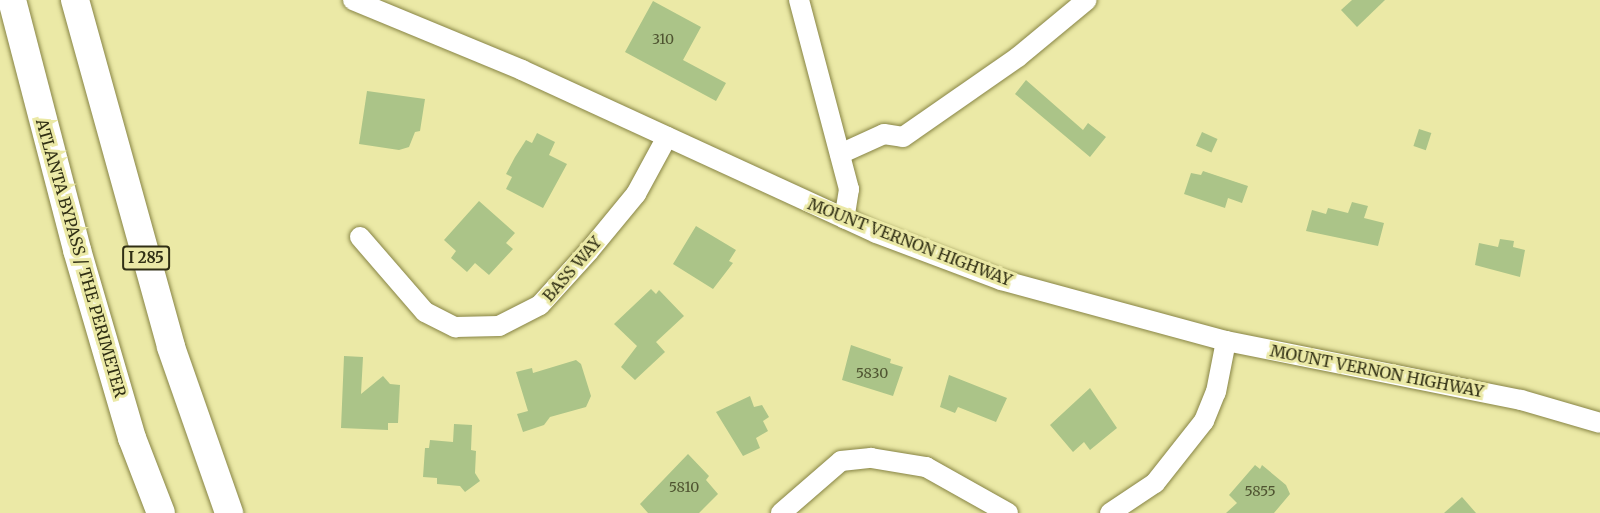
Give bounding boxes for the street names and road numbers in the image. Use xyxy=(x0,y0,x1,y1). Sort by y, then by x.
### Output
street label: ATLANTA BYPASS / THE PERIMETER xyxy=(32,117,130,399)
street label: MOUNT VERNON HIGHWAY xyxy=(805,194,1015,290)
street label: BASS WAY xyxy=(539,233,605,305)
road number: I 285 xyxy=(122,246,170,270)
street label: MOUNT VERNON HIGHWAY xyxy=(1269,341,1485,401)

